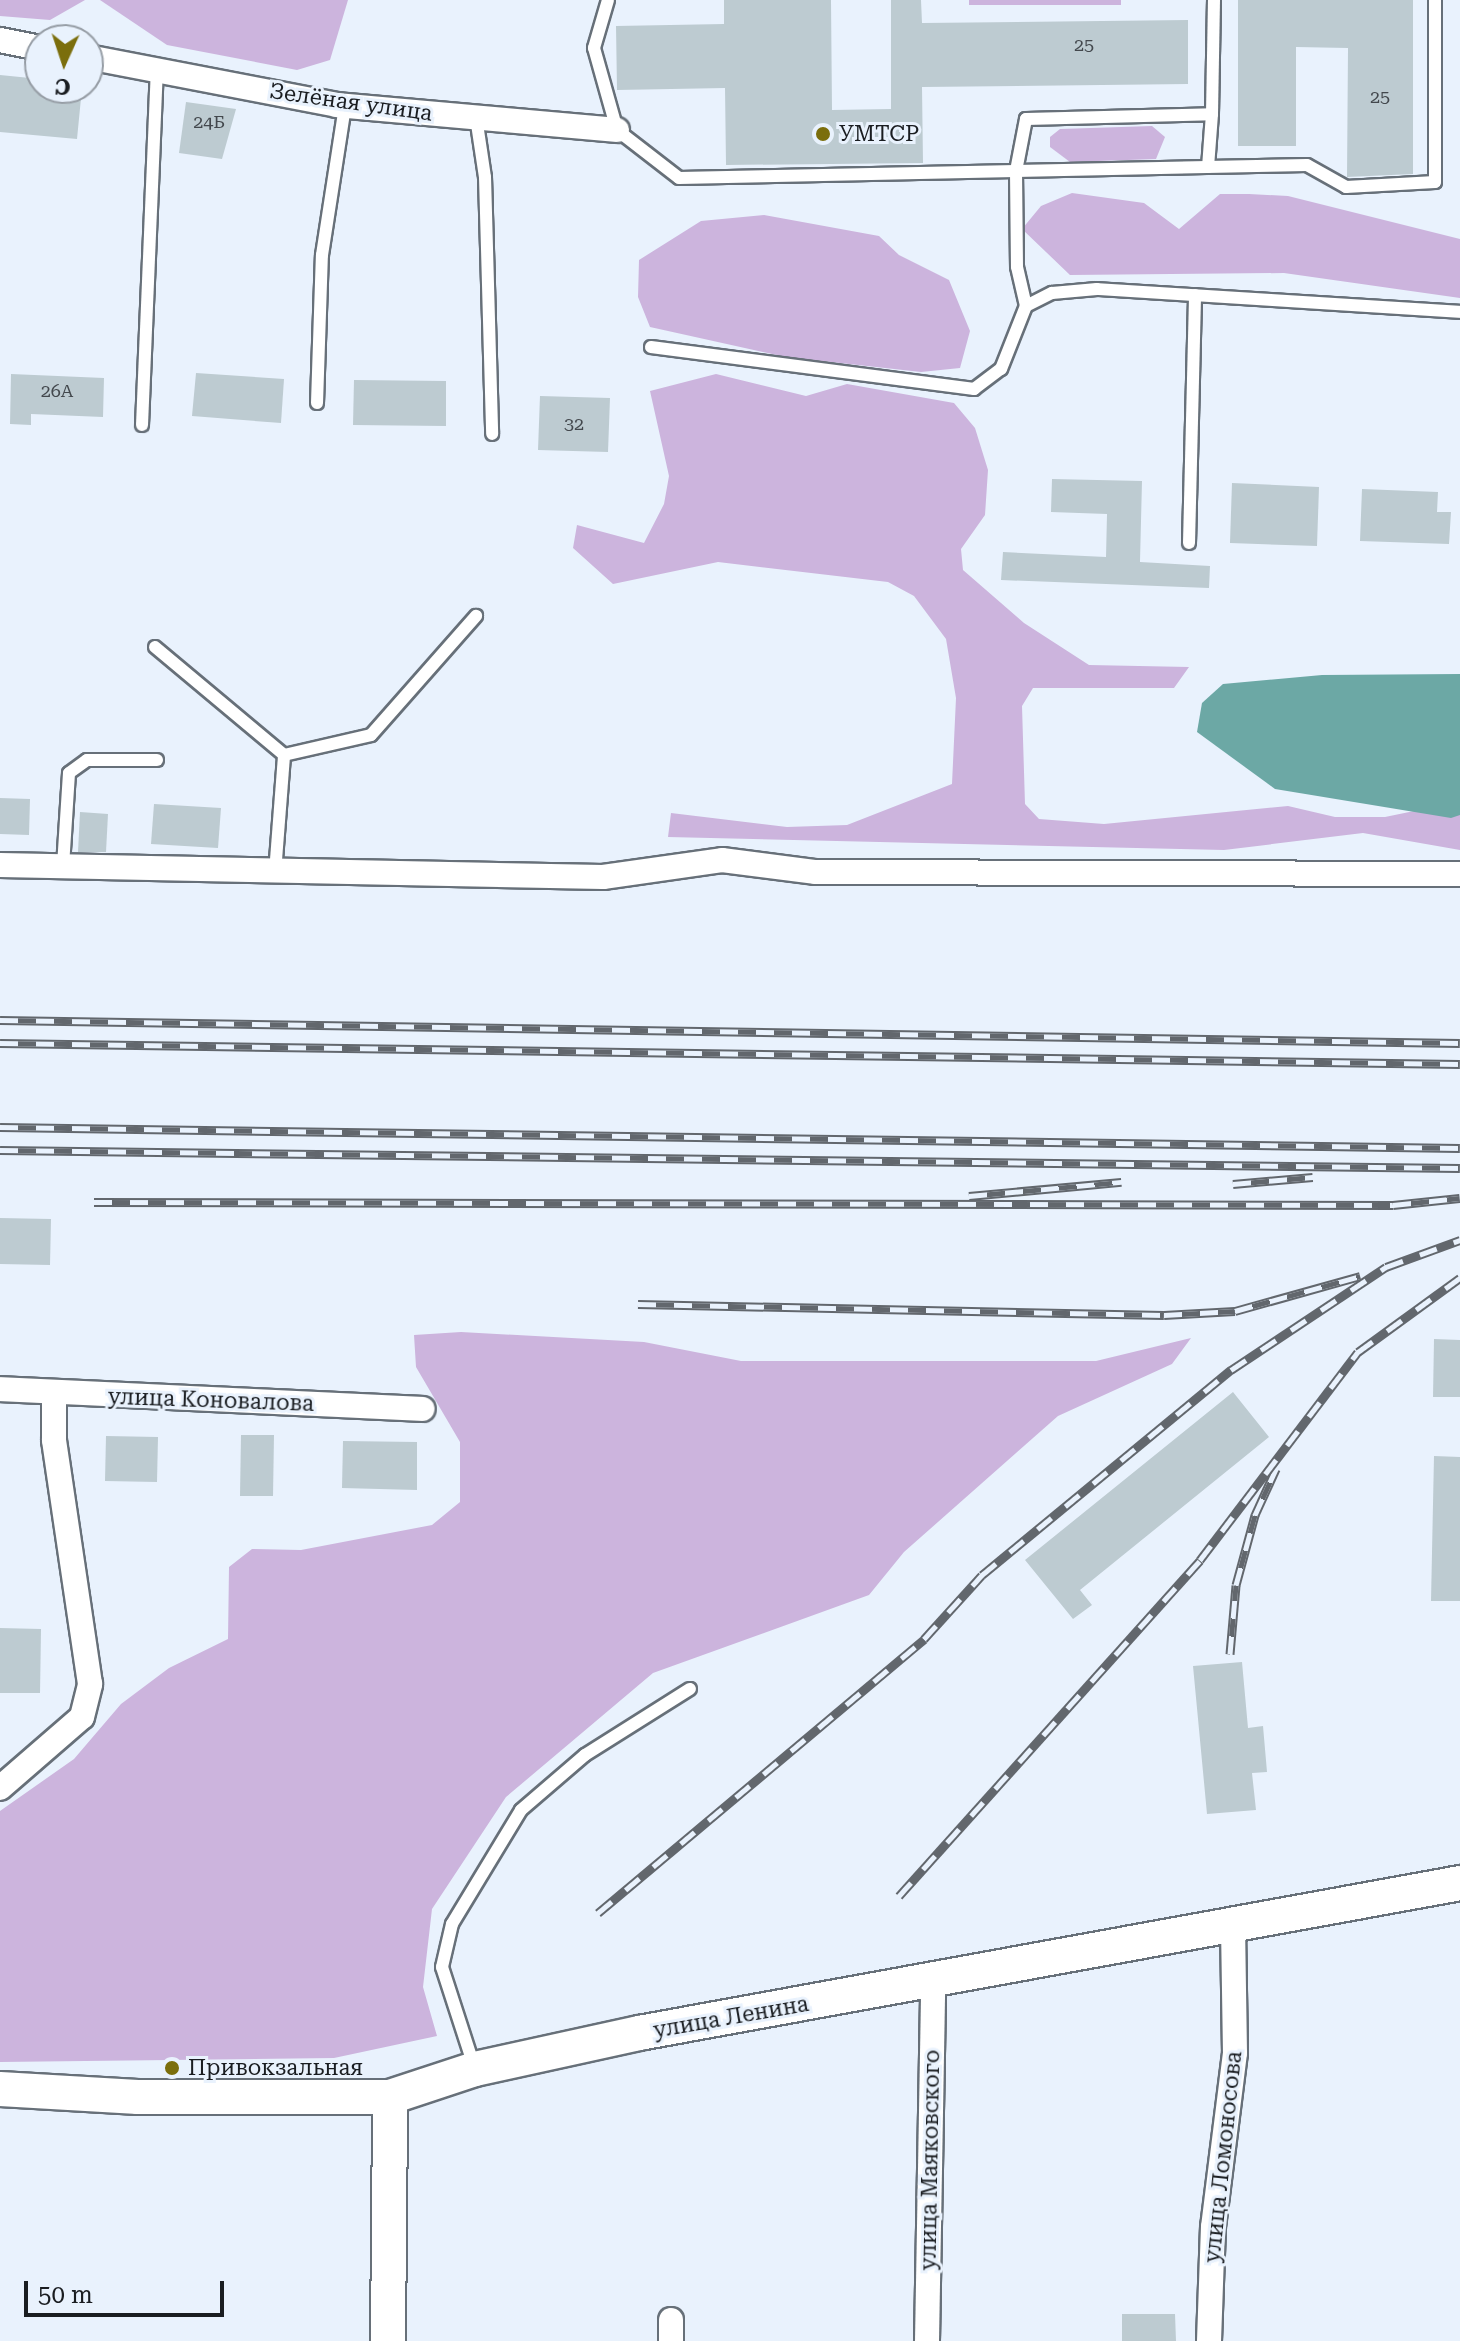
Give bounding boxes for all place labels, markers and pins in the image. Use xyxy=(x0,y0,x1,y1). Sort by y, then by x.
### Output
place label: УМТСР xyxy=(839,121,919,147)
marker: УМТСР xyxy=(814,125,832,143)
place label: Привокзальная xyxy=(188,2055,363,2081)
marker: Привокзальная xyxy=(163,2059,181,2077)

